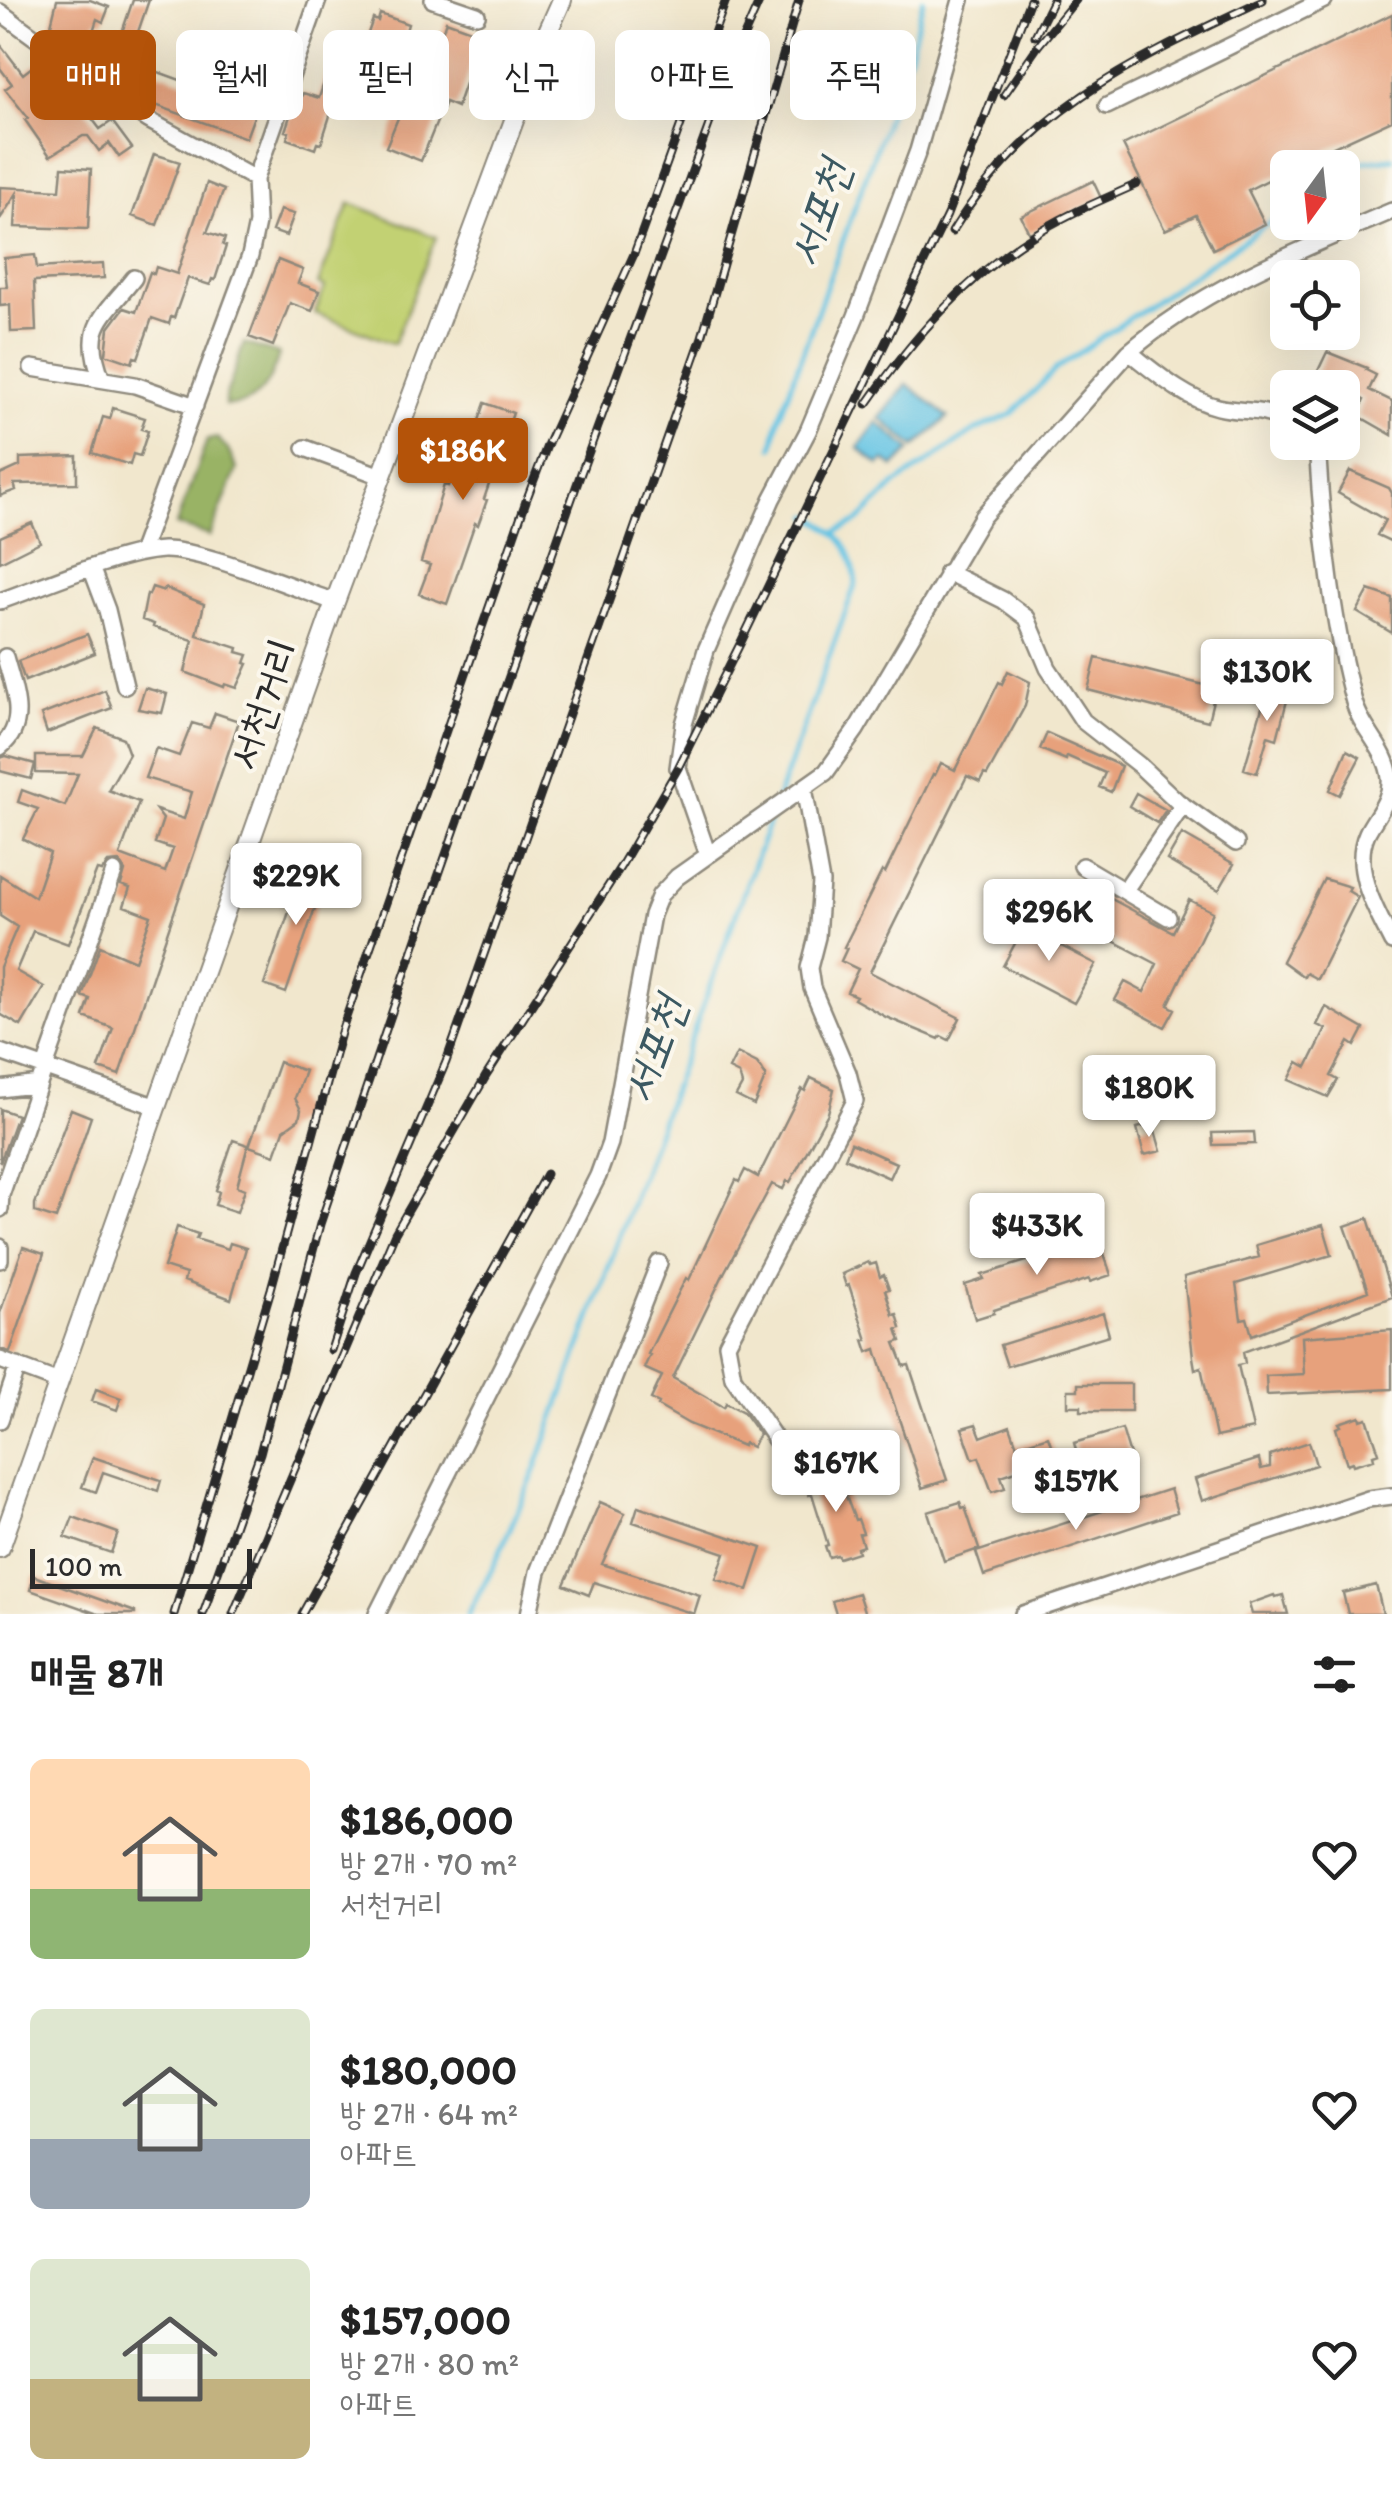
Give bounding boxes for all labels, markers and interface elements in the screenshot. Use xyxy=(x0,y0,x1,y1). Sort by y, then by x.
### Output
chip: 매매 xyxy=(30,30,156,120)
chip: 월세 xyxy=(176,30,303,120)
chip: 필터 xyxy=(323,30,449,120)
chip: 신규 xyxy=(469,30,595,120)
chip: 아파트 xyxy=(615,30,770,120)
chip: 주택 xyxy=(790,30,916,120)
water label: 서포천 xyxy=(775,149,862,273)
north arrow xyxy=(1270,150,1360,240)
map controls xyxy=(1270,150,1360,460)
button: locate xyxy=(1270,260,1360,350)
button: layers xyxy=(1270,370,1360,460)
pin: $186K xyxy=(393,418,533,503)
text: $186K xyxy=(420,431,506,469)
street label: 서천거리 xyxy=(216,632,309,776)
pin: $130K xyxy=(1197,639,1337,724)
text: $130K xyxy=(1223,652,1311,690)
pin: $229K xyxy=(226,843,366,928)
text: $229K xyxy=(252,856,340,894)
pin: $296K xyxy=(979,879,1119,964)
text: $296K xyxy=(1005,892,1093,930)
water label: 서포천 xyxy=(609,985,698,1109)
pin: $180K xyxy=(1079,1055,1219,1140)
text: $180K xyxy=(1105,1068,1193,1106)
pin: $433K xyxy=(967,1193,1107,1278)
text: $433K xyxy=(992,1206,1082,1244)
pin: $167K xyxy=(766,1430,906,1515)
text: $167K xyxy=(794,1443,878,1481)
pin: $157K xyxy=(1006,1448,1146,1533)
text: $157K xyxy=(1034,1461,1118,1499)
scale bar xyxy=(30,1544,252,1588)
text: 100 m xyxy=(45,1549,122,1583)
text: 매물 8개 xyxy=(30,1647,164,1698)
icon: filters xyxy=(1307,1647,1362,1702)
text: $186,000 xyxy=(340,1794,514,1845)
icon: home xyxy=(110,1799,230,1919)
icon: heart xyxy=(1307,1832,1362,1887)
text: 방 2개 · 70 m² xyxy=(340,1845,517,1883)
text: 서천거리 xyxy=(340,1885,443,1923)
text: $180,000 xyxy=(340,2044,517,2095)
icon: home xyxy=(110,2049,230,2169)
icon: heart xyxy=(1307,2082,1362,2137)
text: 방 2개 · 64 m² xyxy=(340,2095,518,2133)
text: 아파트 xyxy=(340,2135,417,2173)
text: $157,000 xyxy=(340,2294,511,2345)
icon: home xyxy=(110,2299,230,2419)
icon: heart xyxy=(1307,2332,1362,2387)
text: 방 2개 · 80 m² xyxy=(340,2345,519,2383)
text: 아파트 xyxy=(340,2385,417,2423)

